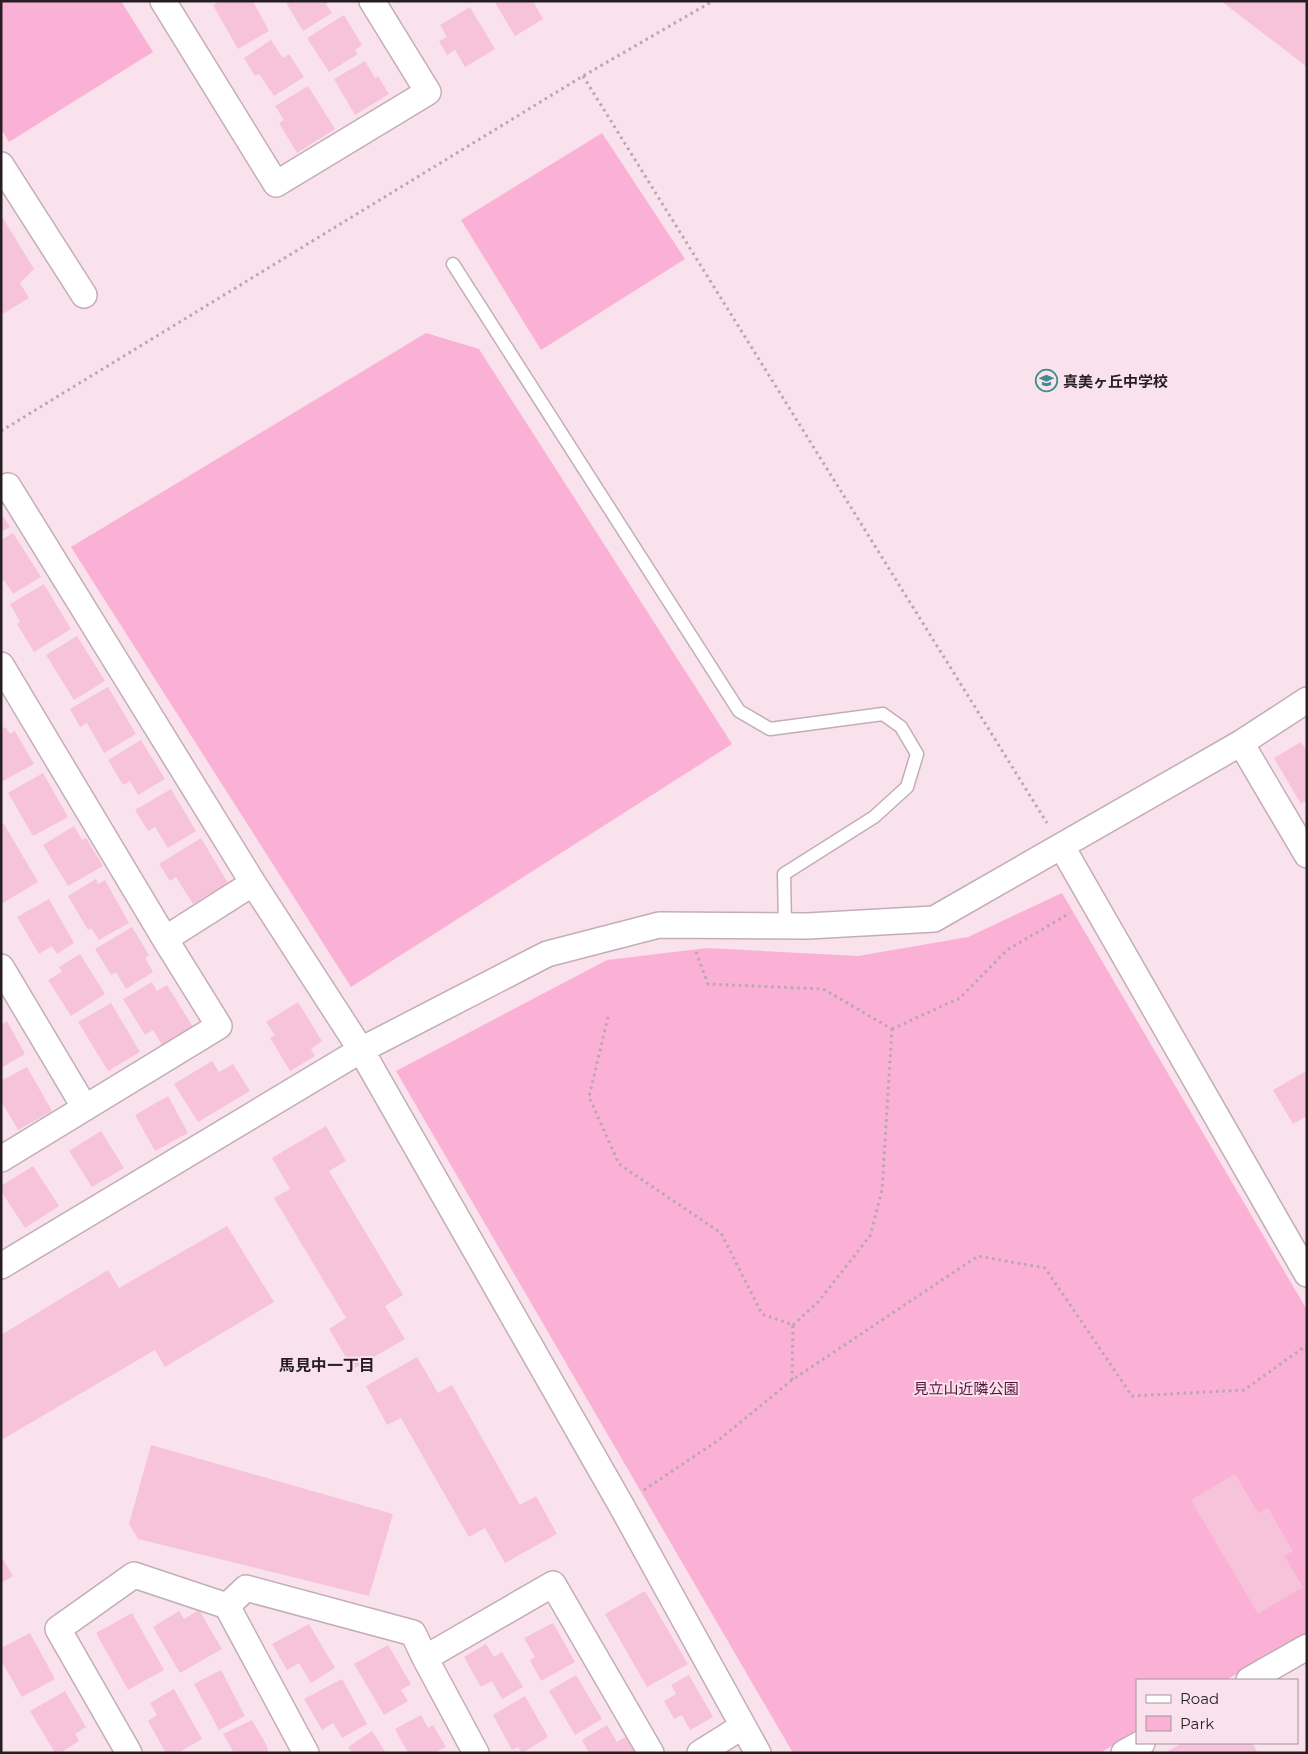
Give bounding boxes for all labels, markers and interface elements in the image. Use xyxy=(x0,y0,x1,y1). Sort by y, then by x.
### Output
school or university icon: 真美ヶ丘中学校 xyxy=(1035,369,1059,393)
place label: 真美ヶ丘中学校 xyxy=(1063,372,1168,391)
district label: 馬見中一丁目 xyxy=(279,1356,375,1375)
park label: 見立山近隣公園 xyxy=(913,1379,1019,1398)
legend xyxy=(1136,1679,1298,1744)
text: Road xyxy=(1180,1689,1219,1708)
text: Park xyxy=(1180,1714,1214,1733)

